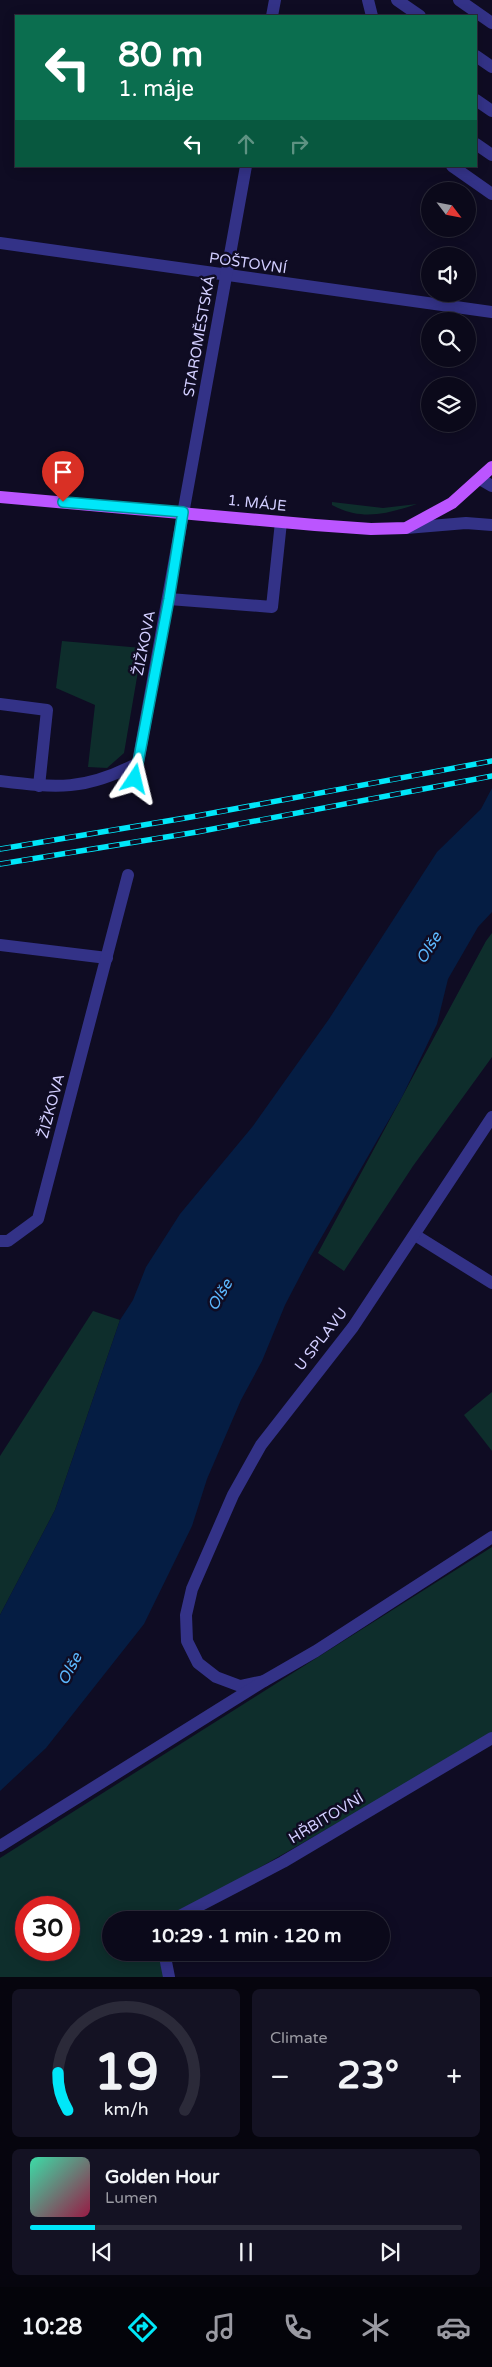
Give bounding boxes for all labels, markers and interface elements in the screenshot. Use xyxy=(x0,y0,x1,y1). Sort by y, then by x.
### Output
text: 80 m xyxy=(118,34,203,76)
icon: left xyxy=(35,35,100,100)
text: 1. máje xyxy=(118,76,194,102)
icon: left xyxy=(179,130,207,158)
icon: ahead xyxy=(232,130,260,158)
icon: right xyxy=(285,130,313,158)
north arrow xyxy=(421,182,476,238)
map controls xyxy=(421,182,476,432)
button: sound xyxy=(421,247,476,302)
street label: POŠTOVNÍ xyxy=(208,249,288,277)
street label: STAROMĚSTSKÁ xyxy=(179,274,219,398)
button: search xyxy=(421,312,476,367)
button: layers xyxy=(421,377,476,432)
pin xyxy=(42,451,84,502)
icon: arrive xyxy=(49,458,77,486)
street label: 1. MÁJE xyxy=(226,491,288,515)
street label: ŽIŽKOVA xyxy=(129,609,159,677)
position arrow xyxy=(108,752,160,804)
water label: Olše xyxy=(412,928,447,968)
street label: ŽIŽKOVA xyxy=(34,1072,68,1140)
water label: Olše xyxy=(203,1275,238,1315)
street label: U SPLAVU xyxy=(291,1304,351,1374)
water label: Olše xyxy=(53,1649,87,1689)
street label: HŘBITOVNÍ xyxy=(285,1789,367,1847)
speed limit sign: 30 xyxy=(15,1896,80,1961)
text: 10:29 · 1 min · 120 m xyxy=(150,1925,342,1947)
text: Climate xyxy=(270,2028,328,2048)
text: 19 xyxy=(93,2041,159,2104)
text: 23° xyxy=(337,2053,399,2099)
text: − xyxy=(270,2060,290,2094)
text: + xyxy=(446,2060,462,2094)
text: km/h xyxy=(104,2099,148,2120)
text: Golden Hour xyxy=(105,2166,219,2188)
text: Lumen xyxy=(105,2188,157,2208)
icon: previous xyxy=(88,2238,116,2266)
icon: pause xyxy=(232,2238,260,2266)
icon: next xyxy=(376,2238,404,2266)
icon: directions xyxy=(125,2310,160,2345)
icon: music xyxy=(203,2310,238,2345)
icon: phone xyxy=(280,2310,315,2345)
icon: climate xyxy=(358,2310,393,2345)
icon: car xyxy=(436,2310,471,2345)
text: 10:28 xyxy=(21,2314,82,2340)

